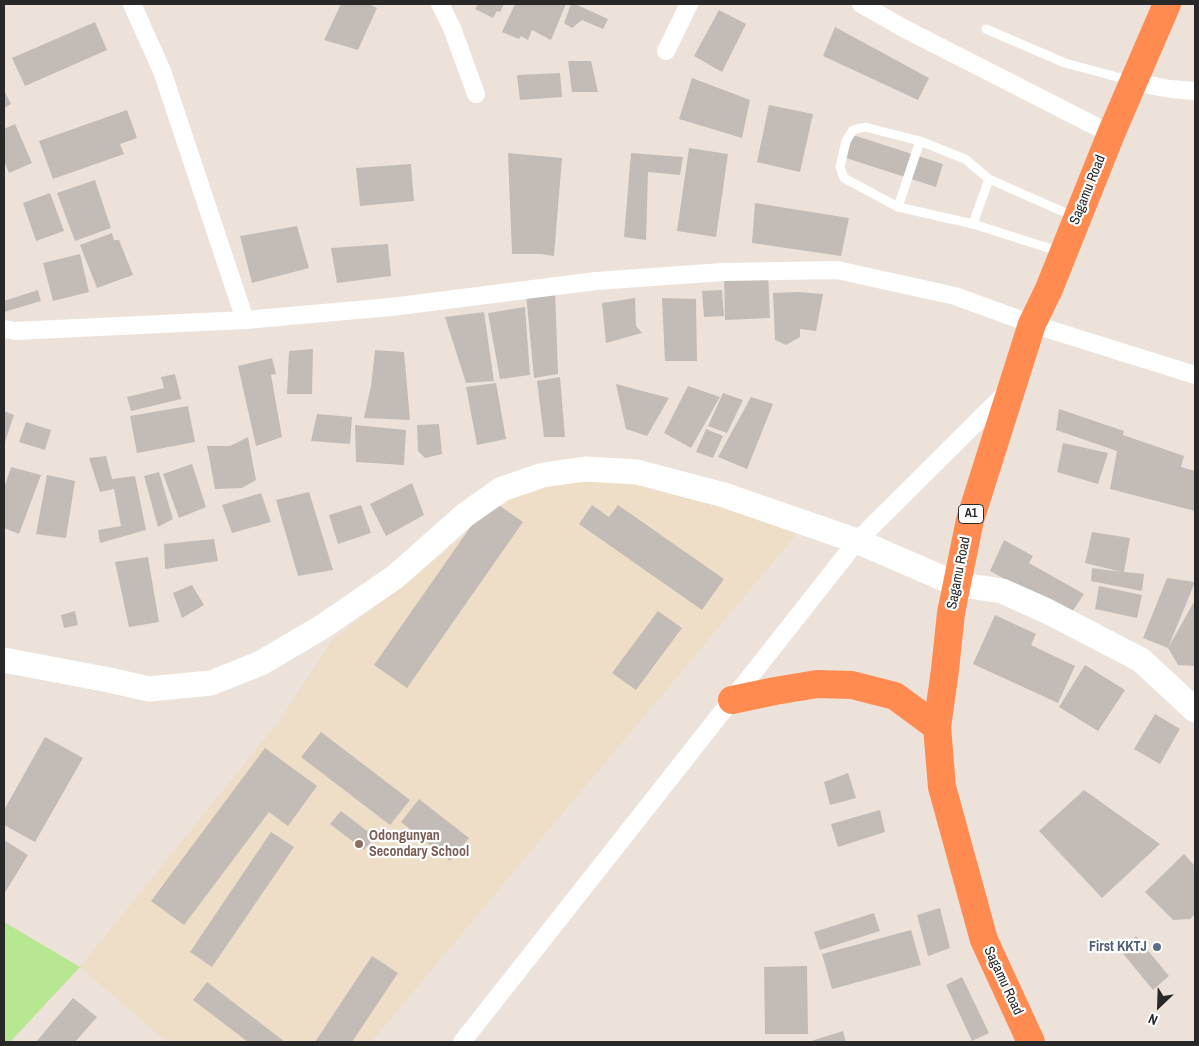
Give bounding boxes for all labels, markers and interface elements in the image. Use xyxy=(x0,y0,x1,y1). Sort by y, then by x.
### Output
street label: Sagamu Road xyxy=(1066,153,1110,227)
road number: A1 xyxy=(958,504,984,524)
street label: Sagamu Road xyxy=(944,535,974,611)
place label: Odongunyan Secondary School xyxy=(369,828,469,860)
marker: Odongunyan Secondary School xyxy=(353,838,365,850)
place label: First KKTJ xyxy=(1089,939,1147,955)
marker: First KKTJ xyxy=(1151,941,1163,953)
street label: Sagamu Road xyxy=(980,944,1026,1018)
north arrow xyxy=(1134,981,1184,1031)
text: N xyxy=(1145,1010,1160,1030)

